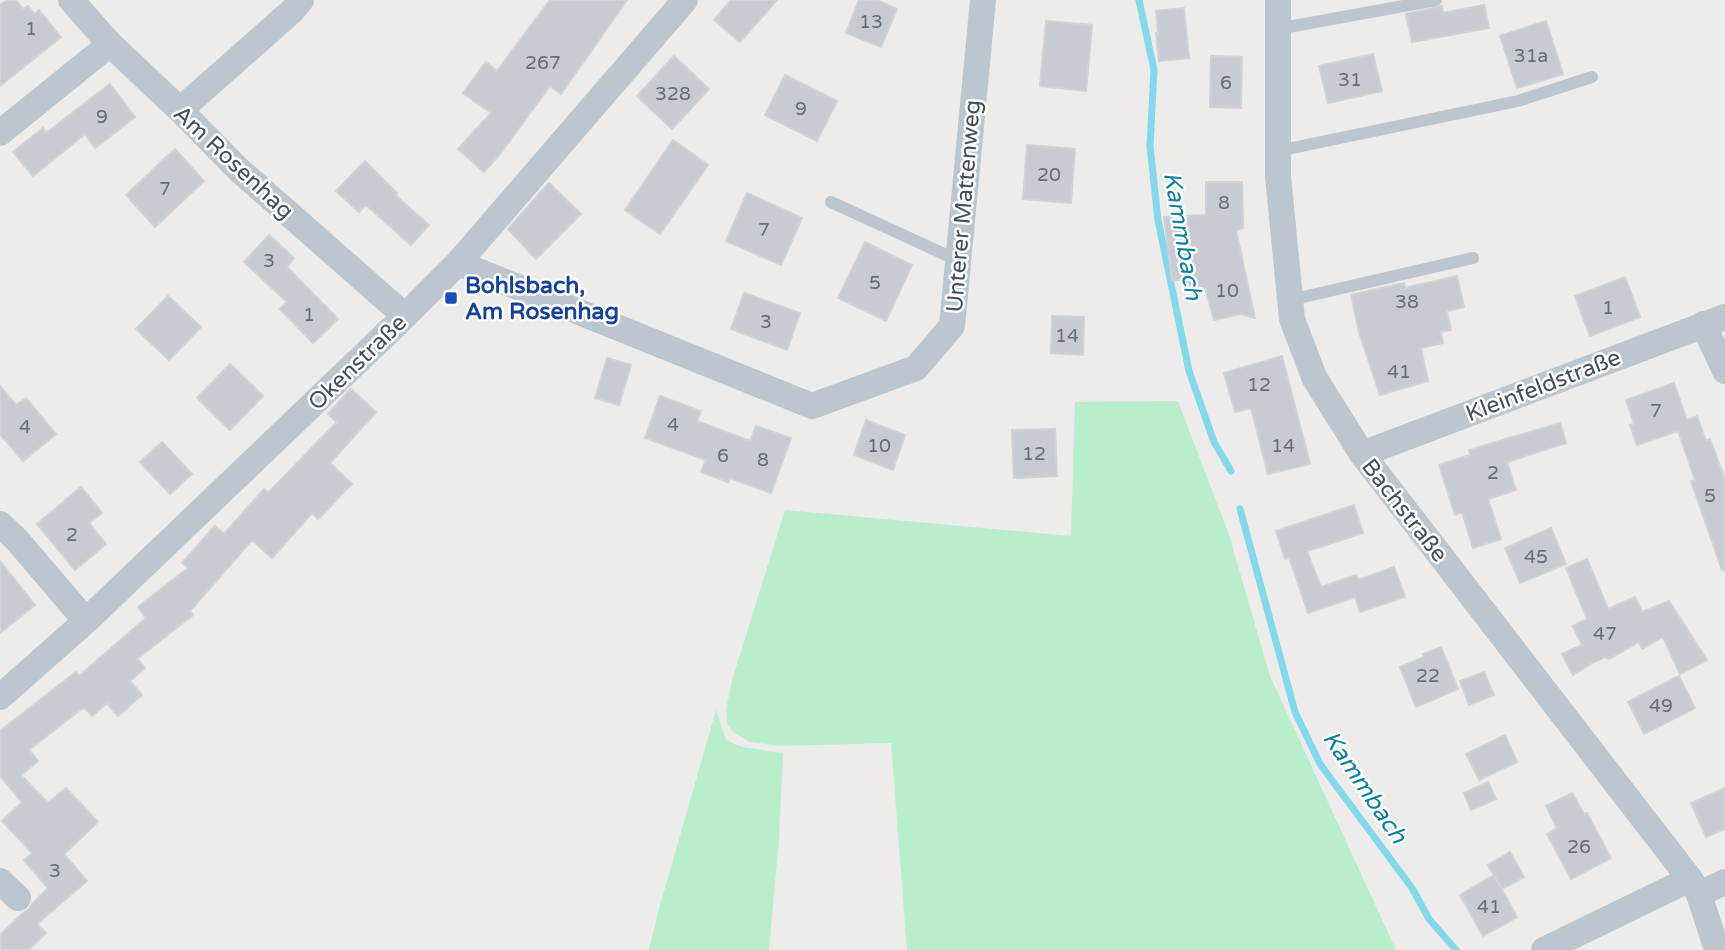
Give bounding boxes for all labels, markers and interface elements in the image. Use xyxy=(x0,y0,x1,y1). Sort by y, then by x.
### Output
house number: 13 xyxy=(859,11,883,33)
house number: 1 xyxy=(25,18,37,40)
house number: 31a xyxy=(1514,45,1548,67)
house number: 267 xyxy=(525,52,561,74)
house number: 31 xyxy=(1338,69,1362,91)
house number: 6 xyxy=(1220,72,1232,94)
house number: 328 xyxy=(655,83,691,105)
house number: 9 xyxy=(795,98,807,120)
street label: Unterer Mattenweg xyxy=(941,99,987,314)
street label: Am Rosenhag xyxy=(167,100,299,225)
house number: 9 xyxy=(96,106,108,128)
house number: 20 xyxy=(1037,164,1061,186)
water label: Kammbach xyxy=(1157,170,1208,304)
house number: 7 xyxy=(159,178,171,200)
house number: 8 xyxy=(1218,192,1230,214)
house number: 7 xyxy=(758,219,770,241)
house number: 3 xyxy=(263,250,275,272)
place label: Bohlsbach, Am Rosenhag xyxy=(465,272,619,326)
house number: 5 xyxy=(869,272,881,294)
house number: 10 xyxy=(1215,280,1239,302)
marker: Bohlsbach, Am Rosenhag xyxy=(443,290,459,306)
house number: 38 xyxy=(1395,291,1419,313)
house number: 1 xyxy=(1602,297,1614,319)
house number: 1 xyxy=(303,304,315,326)
street label: Okenstraße xyxy=(303,309,413,417)
house number: 3 xyxy=(760,311,772,333)
house number: 14 xyxy=(1055,325,1079,347)
street label: Kleinfeldstraße xyxy=(1462,344,1625,428)
house number: 41 xyxy=(1387,361,1411,383)
house number: 12 xyxy=(1247,374,1271,396)
house number: 7 xyxy=(1650,400,1662,422)
house number: 4 xyxy=(667,414,679,436)
house number: 4 xyxy=(19,416,31,438)
house number: 10 xyxy=(867,435,891,457)
house number: 14 xyxy=(1271,435,1295,457)
house number: 12 xyxy=(1022,443,1046,465)
house number: 6 xyxy=(717,445,729,467)
house number: 8 xyxy=(757,449,769,471)
street label: Bachstraße xyxy=(1355,453,1453,568)
house number: 2 xyxy=(1487,462,1499,484)
house number: 5 xyxy=(1704,485,1716,507)
house number: 2 xyxy=(66,524,78,546)
house number: 45 xyxy=(1524,546,1548,568)
house number: 47 xyxy=(1593,623,1617,645)
house number: 22 xyxy=(1416,665,1440,687)
house number: 49 xyxy=(1649,695,1673,717)
water label: Kammbach xyxy=(1316,725,1414,850)
house number: 26 xyxy=(1567,836,1591,858)
house number: 3 xyxy=(49,860,61,882)
house number: 41 xyxy=(1477,896,1501,918)

